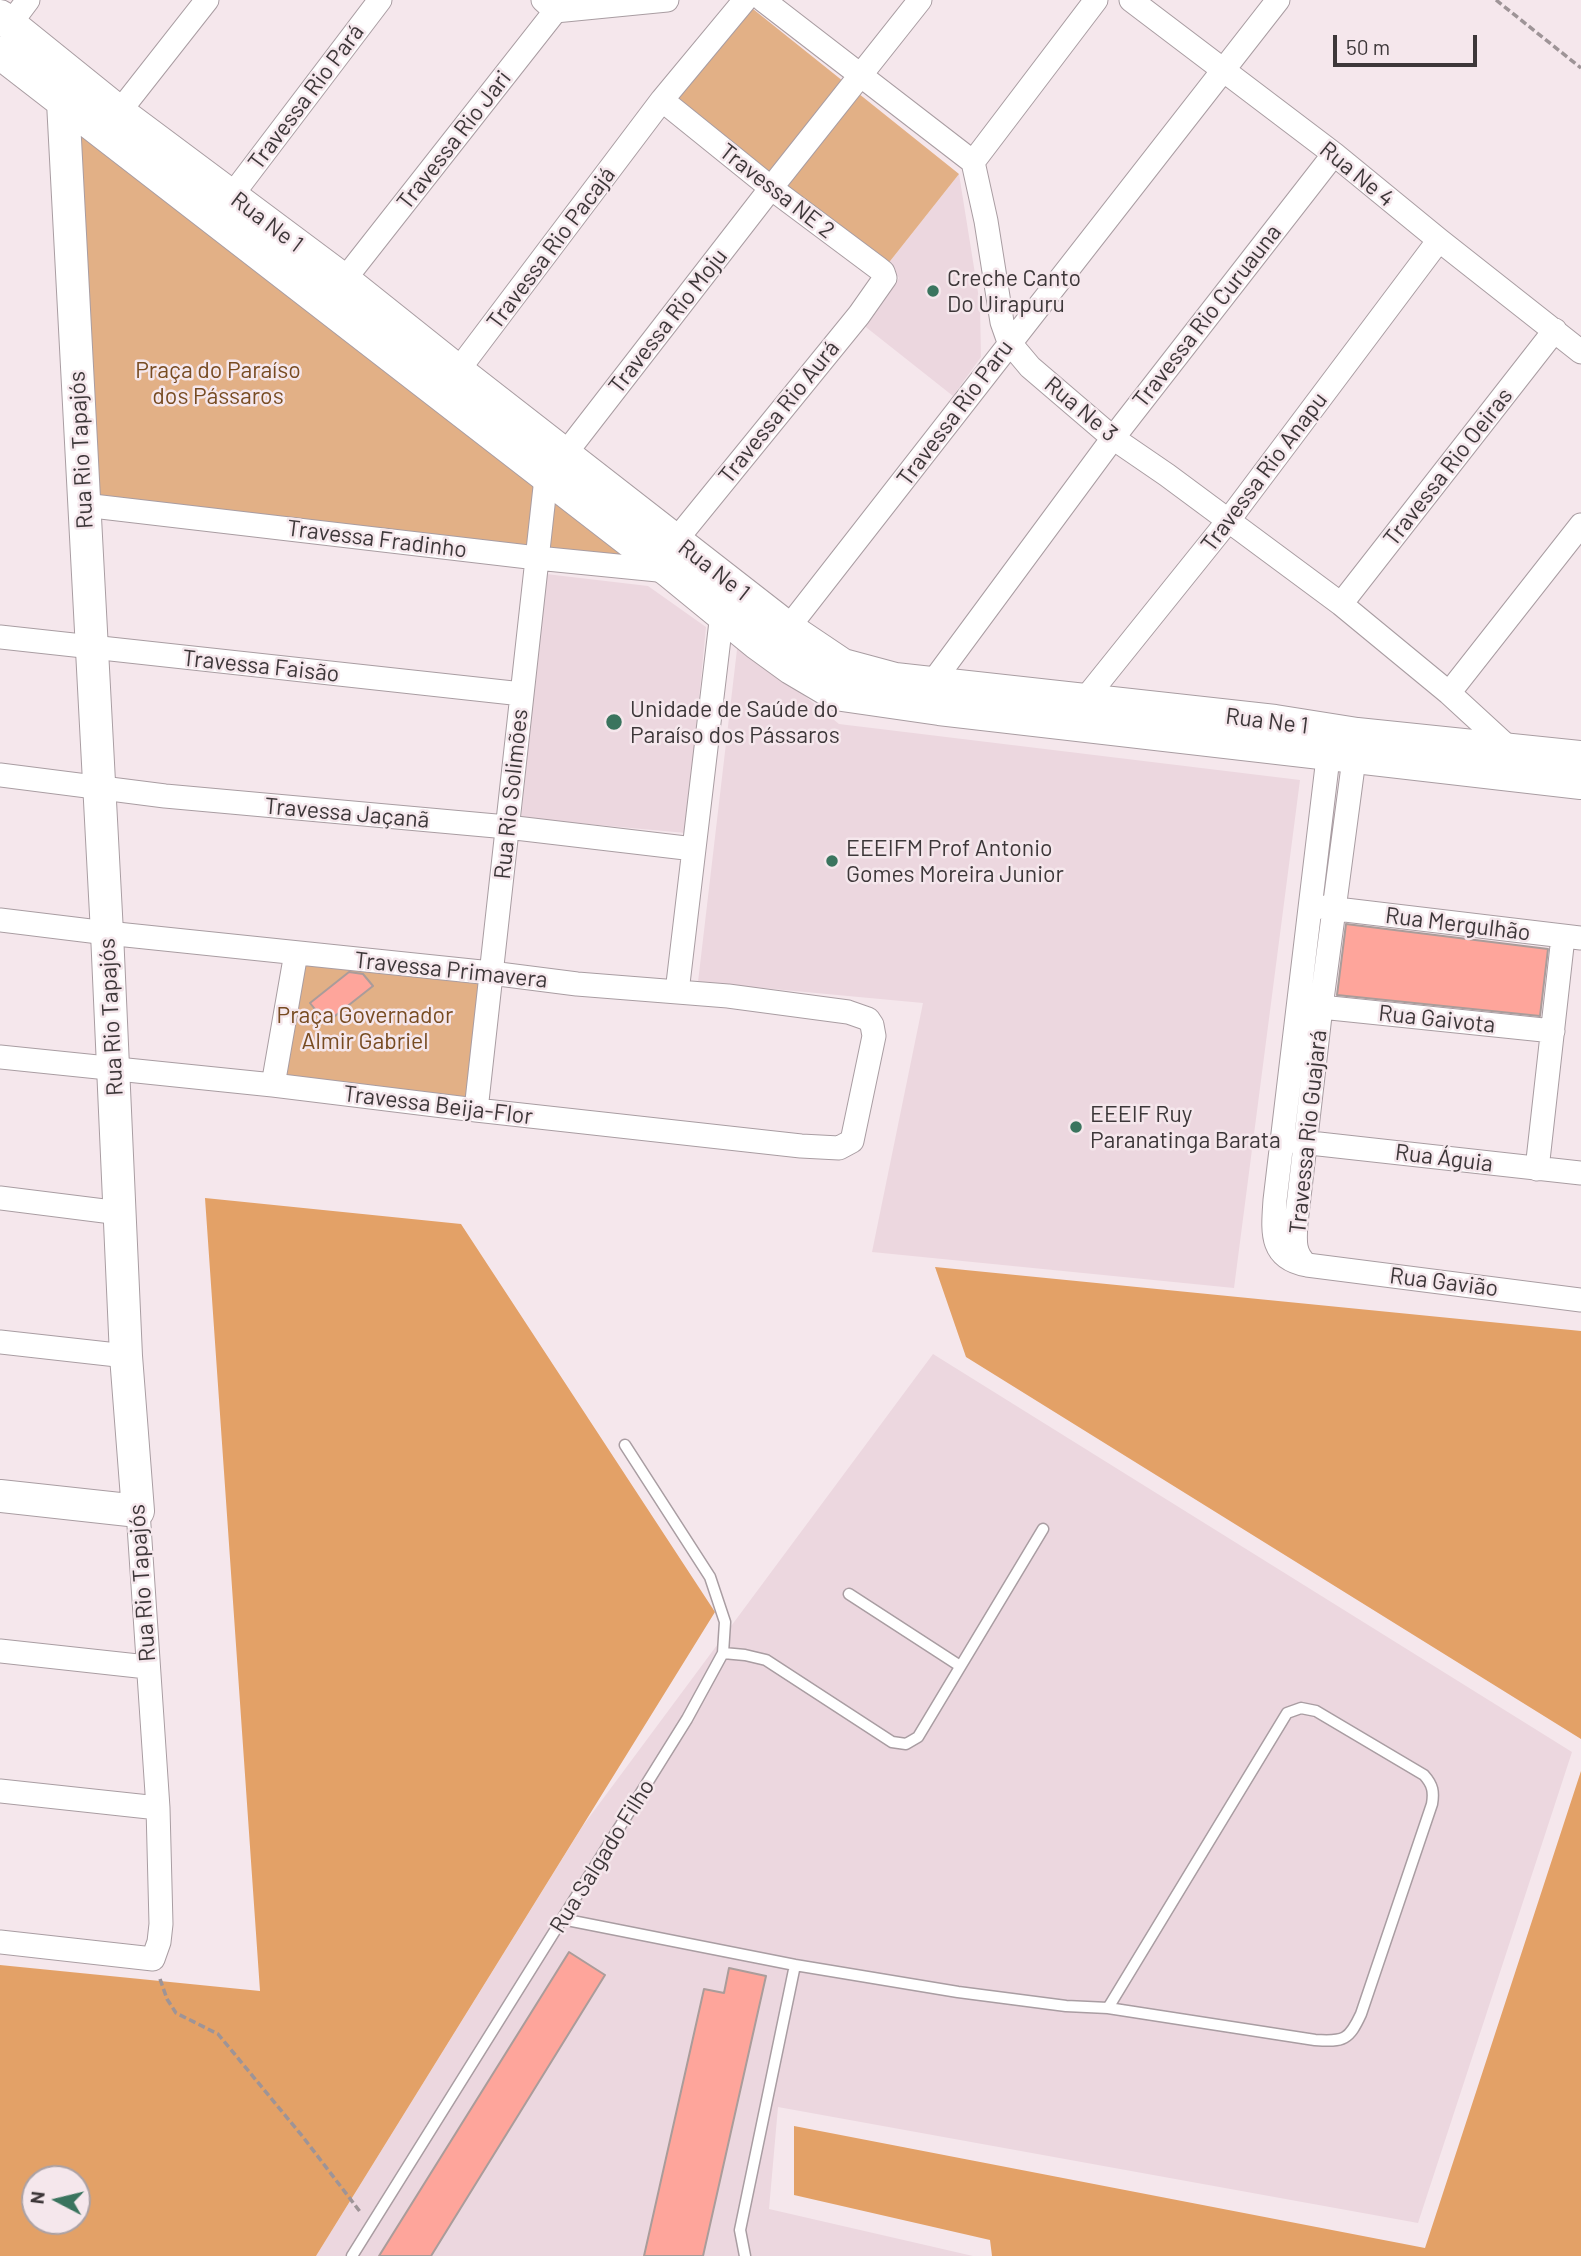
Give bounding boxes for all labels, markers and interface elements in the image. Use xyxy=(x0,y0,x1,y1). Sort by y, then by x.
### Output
street label: Travessa Rio Pará xyxy=(242,19,370,175)
scale bar xyxy=(1336,21,1480,65)
text: 50 m xyxy=(1346,34,1390,59)
street label: Travessa Rio Jari xyxy=(391,65,517,215)
street label: Rua Ne 4 xyxy=(1314,136,1400,212)
street label: Travessa NE 2 xyxy=(714,137,840,245)
street label: Travessa Rio Pacajá xyxy=(481,161,621,335)
street label: Rua Ne 1 xyxy=(225,186,309,258)
street label: Travessa Rio Curuauna xyxy=(1127,219,1287,413)
street label: Travessa Rio Moju xyxy=(603,243,733,399)
place label: Creche Canto Do Uirapuru xyxy=(947,264,1081,318)
marker: Creche Canto Do Uirapuru xyxy=(925,283,941,299)
street label: Travessa Rio Aurá xyxy=(713,335,845,489)
street label: Travessa Rio Paru xyxy=(891,335,1019,491)
park label: Praça do Paraíso dos Pássaros xyxy=(135,356,301,410)
street label: Rua Rio Tapajós xyxy=(63,370,99,530)
street label: Rua Ne 3 xyxy=(1039,370,1123,448)
street label: Travessa Rio Oeiras xyxy=(1378,382,1518,552)
street label: Travessa Rio Anapu xyxy=(1195,387,1333,557)
street label: Travessa Fradinho xyxy=(286,514,468,564)
street label: Rua Ne 1 xyxy=(673,534,755,606)
street label: Travessa Faisão xyxy=(181,644,341,688)
place label: Unidade de Saúde do Paraíso dos Pássaros xyxy=(630,695,840,749)
street label: Rua Ne 1 xyxy=(1224,702,1310,740)
street label: Rua Rio Solimões xyxy=(488,707,534,881)
marker: Unidade de Saúde do Paraíso dos Pássaros xyxy=(604,712,624,732)
street label: Travessa Jaçanã xyxy=(263,792,431,834)
place label: EEEIFM Prof Antonio Gomes Moreira Junior xyxy=(846,834,1064,888)
marker: EEEIFM Prof Antonio Gomes Moreira Junior xyxy=(824,853,840,869)
street label: Rua Mergulhão xyxy=(1384,901,1532,947)
street label: Rua Rio Tapajós xyxy=(93,937,129,1097)
street label: Travessa Primavera xyxy=(353,946,549,994)
street label: Rua Gaivota xyxy=(1377,999,1497,1039)
park label: Praça Governador Almir Gabriel xyxy=(277,1001,453,1055)
street label: Travessa Rio Guajará xyxy=(1284,1029,1332,1235)
street label: Travessa Beija-Flor xyxy=(342,1080,534,1130)
place label: EEEIF Ruy Paranatinga Barata xyxy=(1090,1100,1281,1154)
marker: EEEIF Ruy Paranatinga Barata xyxy=(1068,1119,1084,1135)
street label: Rua Águia xyxy=(1393,1138,1495,1178)
street label: Rua Gavião xyxy=(1388,1262,1500,1302)
street label: Rua Rio Tapajós xyxy=(123,1503,161,1663)
street label: Rua Salgado Filho xyxy=(544,1774,660,1938)
north arrow xyxy=(21,2165,91,2235)
text: N xyxy=(24,2190,49,2205)

